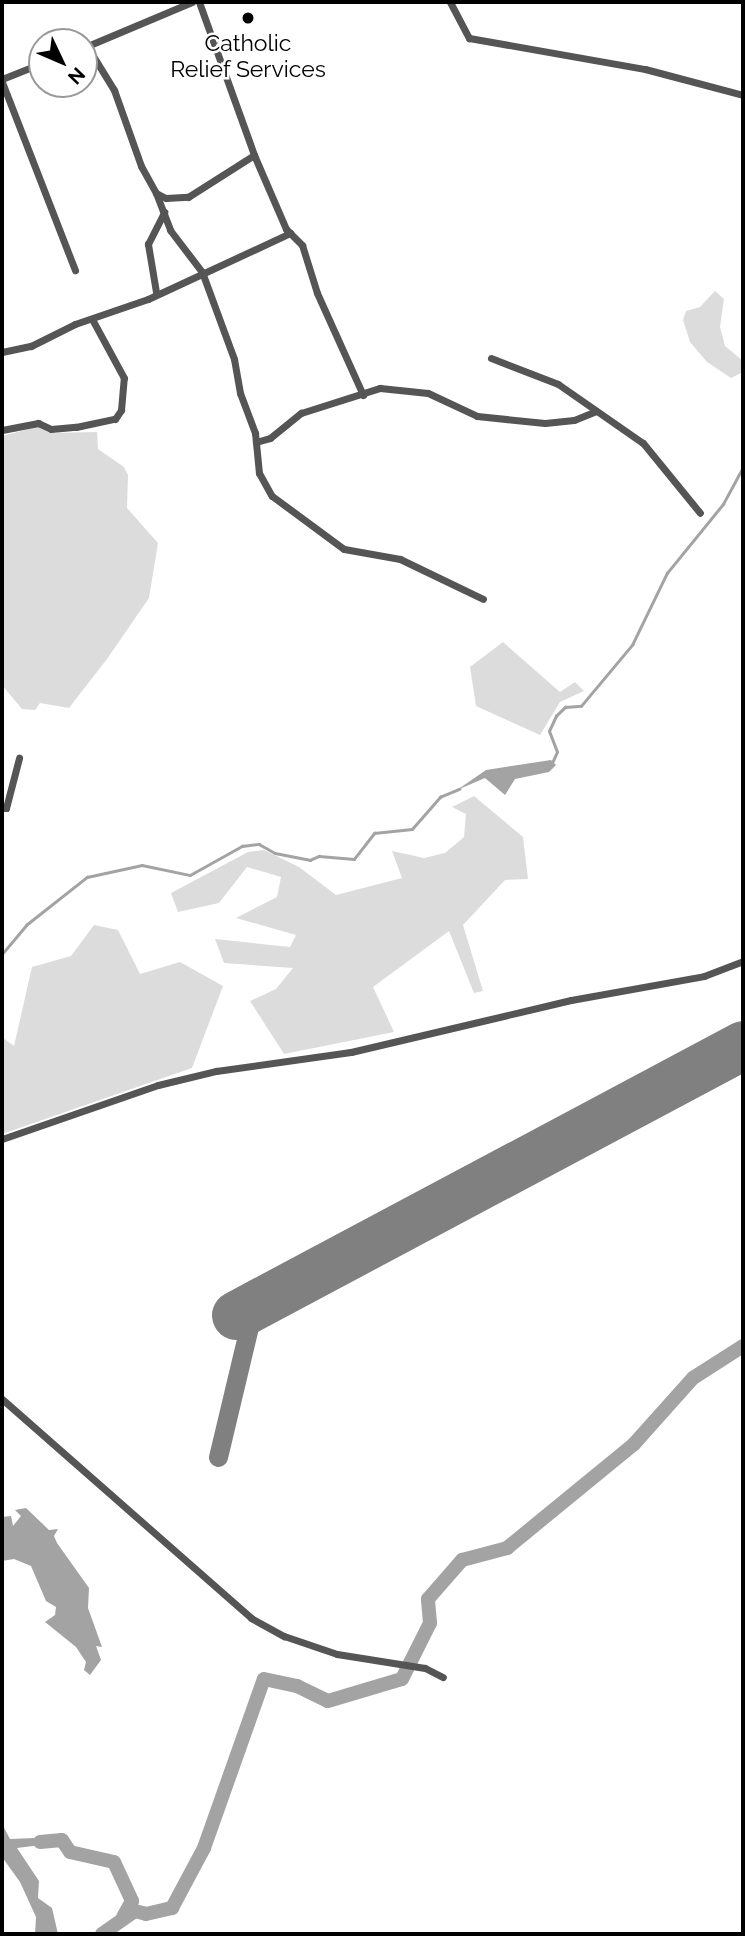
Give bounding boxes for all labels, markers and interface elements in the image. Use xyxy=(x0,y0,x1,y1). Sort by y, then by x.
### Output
marker: Catholic Relief Services xyxy=(240,10,256,26)
north arrow xyxy=(28,28,98,98)
place label: Catholic Relief Services xyxy=(170,29,326,83)
text: N xyxy=(64,63,90,89)

